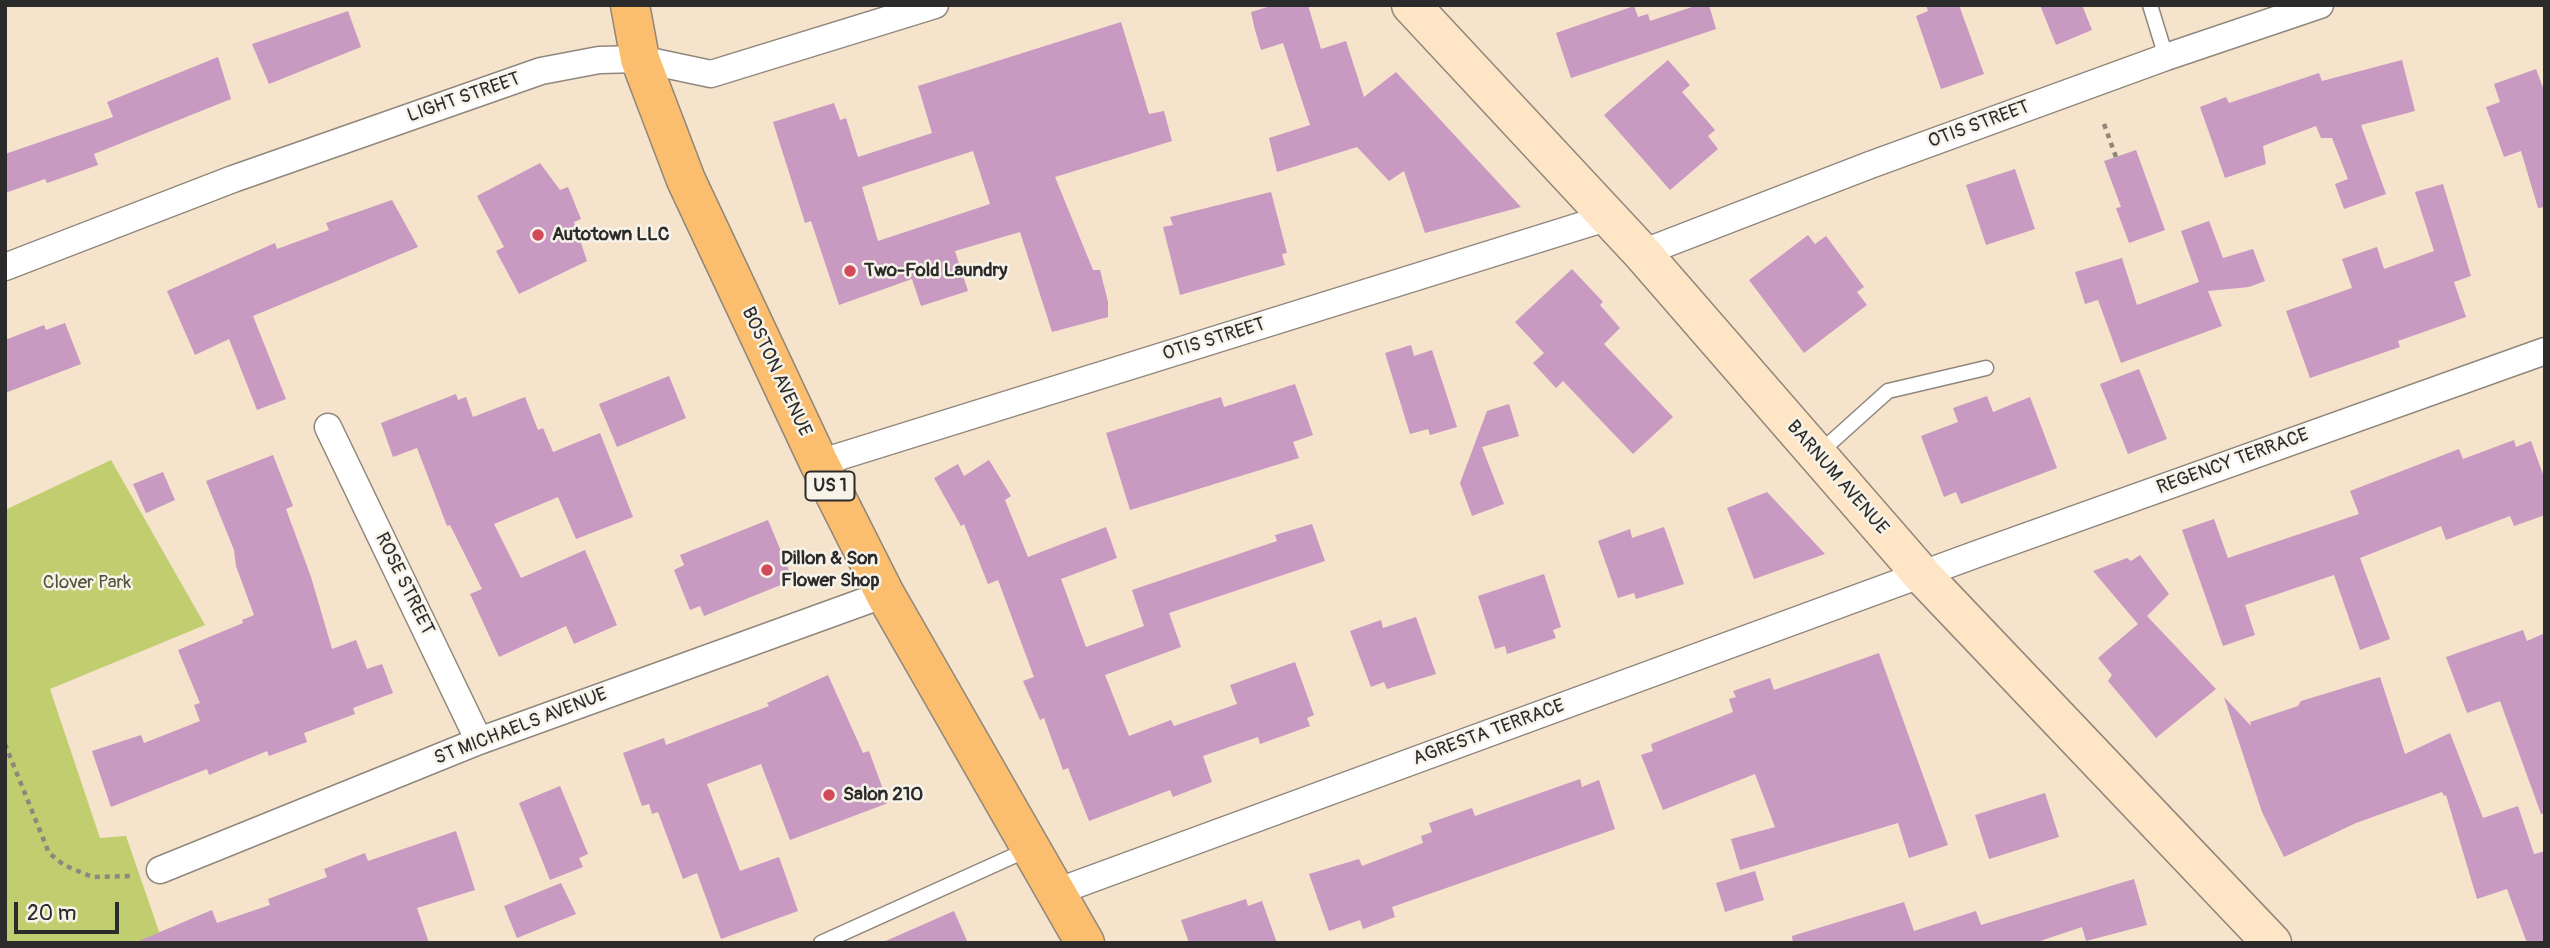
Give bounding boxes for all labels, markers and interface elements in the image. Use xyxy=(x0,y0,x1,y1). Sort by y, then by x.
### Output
street label: LIGHT STREET xyxy=(405,68,523,128)
street label: OTIS STREET xyxy=(1925,96,2033,154)
place label: Autotown LLC xyxy=(552,224,670,246)
marker: Autotown LLC xyxy=(530,227,546,243)
place label: Two-Fold Laundry xyxy=(864,260,1007,282)
marker: Two-Fold Laundry xyxy=(842,263,858,279)
street label: BOSTON AVENUE xyxy=(736,304,816,440)
street label: OTIS STREET xyxy=(1160,314,1268,366)
street label: BARNUM AVENUE xyxy=(1781,416,1893,540)
street label: REGENCY TERRACE xyxy=(2154,424,2312,500)
road number: US 1 xyxy=(806,472,854,500)
street label: ROSE STREET xyxy=(369,529,439,639)
place label: Dillon & Son Flower Shop xyxy=(781,548,879,592)
marker: Dillon & Son Flower Shop xyxy=(759,562,775,578)
park label: Clover Park xyxy=(43,572,131,594)
street label: ST MICHAELS AVENUE xyxy=(431,683,611,771)
street label: AGRESTA TERRACE xyxy=(1410,695,1568,771)
place label: Salon 210 xyxy=(843,784,923,806)
marker: Salon 210 xyxy=(821,787,837,803)
scale bar xyxy=(18,888,122,932)
text: 20 m xyxy=(27,900,76,927)

